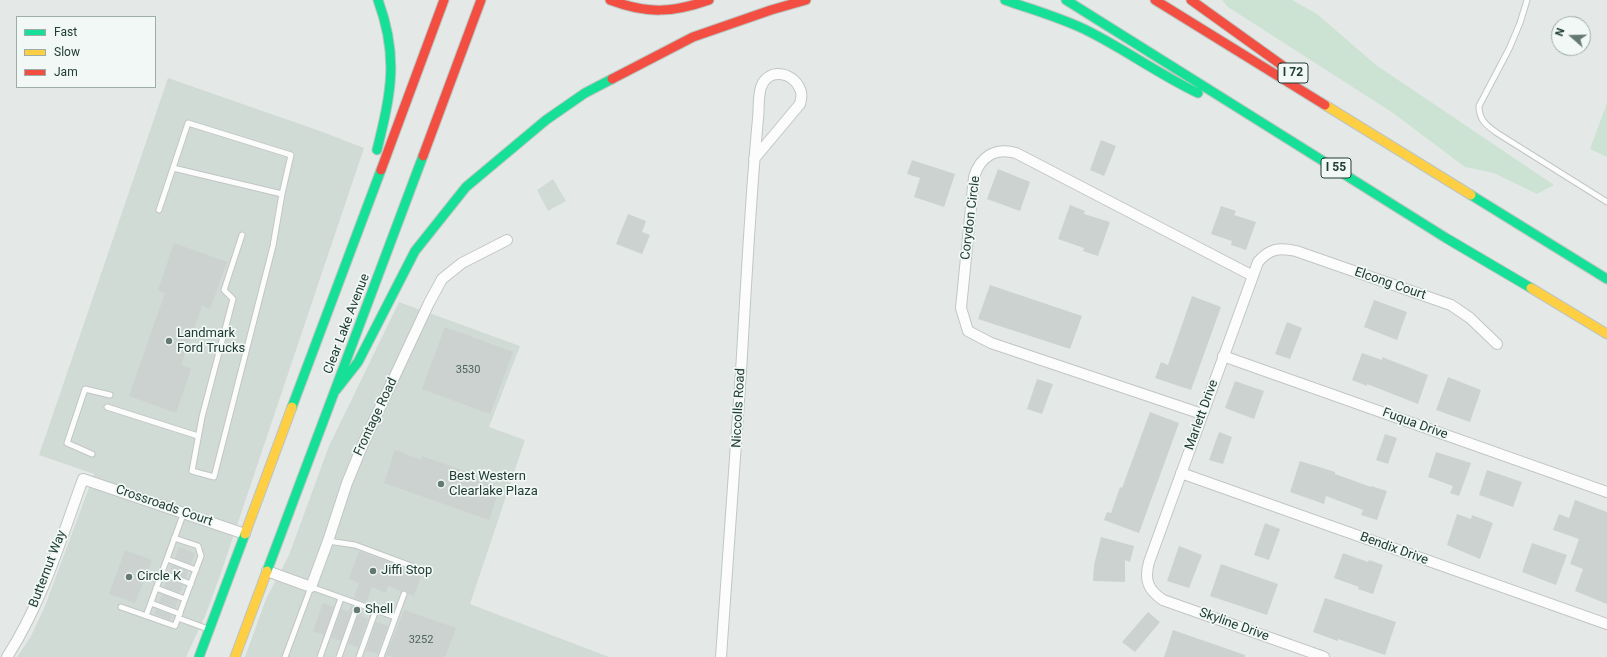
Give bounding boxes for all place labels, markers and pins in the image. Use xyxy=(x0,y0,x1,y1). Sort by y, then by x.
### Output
place label: Landmark Ford Trucks xyxy=(177,326,245,357)
marker: Landmark Ford Trucks xyxy=(164,336,174,346)
place label: Best Western Clearlake Plaza xyxy=(449,469,538,500)
marker: Best Western Clearlake Plaza xyxy=(436,479,446,489)
place label: Jiffi Stop xyxy=(381,563,432,579)
marker: Jiffi Stop xyxy=(368,566,378,576)
place label: Circle K xyxy=(137,569,181,585)
marker: Circle K xyxy=(124,572,134,582)
place label: Shell xyxy=(365,602,393,618)
marker: Shell xyxy=(352,605,362,615)

